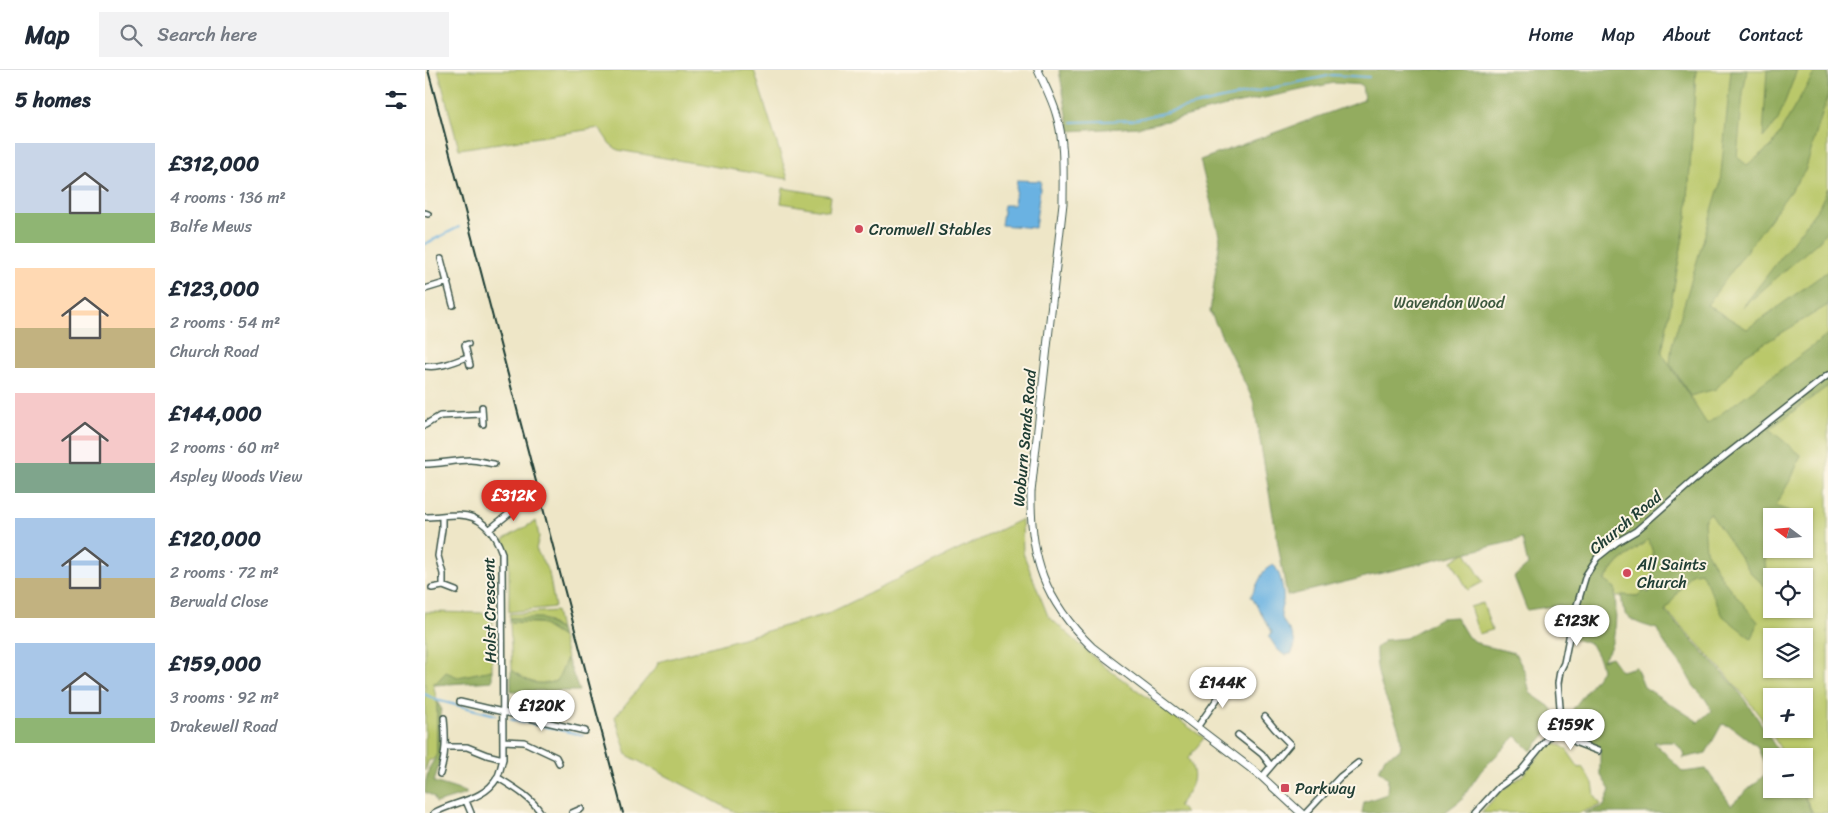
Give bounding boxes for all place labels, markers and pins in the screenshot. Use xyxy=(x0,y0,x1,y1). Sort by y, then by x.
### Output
place label: Cromwell Stables xyxy=(869,215,992,244)
marker: Cromwell Stables xyxy=(853,223,865,235)
pin: £312K xyxy=(479,480,549,522)
place label: All Saints Church xyxy=(1636,550,1707,597)
marker: All Saints Church xyxy=(1621,567,1633,579)
pin: £123K xyxy=(1542,604,1612,647)
pin: £144K xyxy=(1188,666,1258,709)
pin: £120K xyxy=(507,690,577,732)
pin: £159K xyxy=(1536,708,1606,751)
place label: Parkway xyxy=(1295,774,1356,803)
marker: Parkway xyxy=(1279,782,1291,794)

